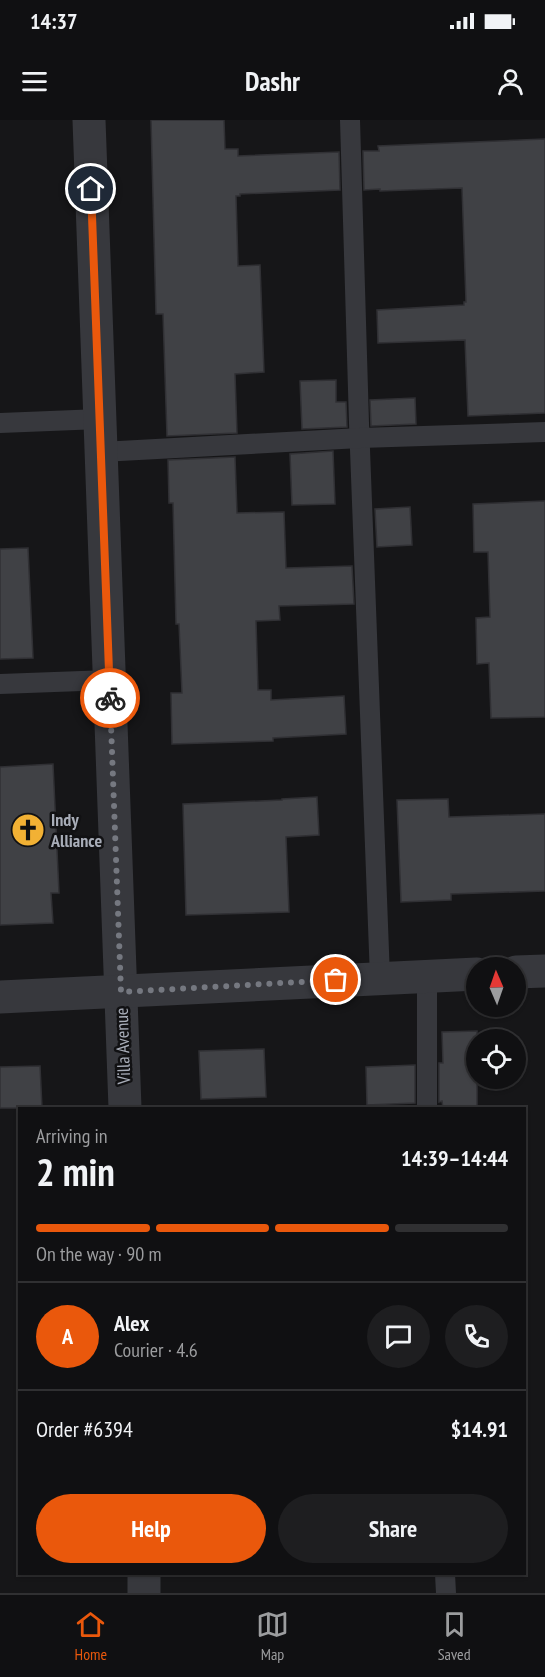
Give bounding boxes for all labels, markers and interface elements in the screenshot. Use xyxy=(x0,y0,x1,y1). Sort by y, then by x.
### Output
text: 14:37 xyxy=(30,7,78,35)
text: Dashr xyxy=(245,64,300,98)
icon: menu xyxy=(18,65,51,98)
icon: person xyxy=(494,65,527,98)
pin xyxy=(65,163,116,214)
icon: home xyxy=(74,172,107,205)
courier xyxy=(80,668,140,728)
icon: bike xyxy=(94,682,127,715)
place label: Indy Alliance xyxy=(50,808,102,852)
church icon: Indy Alliance xyxy=(10,812,46,848)
pin xyxy=(310,954,361,1005)
north arrow xyxy=(466,957,526,1017)
map controls xyxy=(466,957,526,1089)
icon: bag xyxy=(319,963,352,996)
street label: Villa Avenue xyxy=(110,1007,135,1086)
button: locate xyxy=(466,1029,526,1089)
text: Arriving in xyxy=(36,1123,108,1149)
text: 14:39–14:44 xyxy=(401,1144,508,1172)
text: 2 min xyxy=(36,1146,115,1197)
text: On the way · 90 m xyxy=(36,1241,162,1267)
button: chat xyxy=(367,1305,430,1368)
button: phone xyxy=(445,1305,508,1368)
text: Alex xyxy=(114,1309,149,1337)
text: A xyxy=(62,1322,73,1350)
text: Courier · 4.6 xyxy=(114,1337,198,1363)
text: Order #6394 xyxy=(36,1415,133,1443)
text: $14.91 xyxy=(451,1415,508,1443)
button: Help xyxy=(36,1494,266,1563)
button: Share xyxy=(278,1494,508,1563)
tab: Home xyxy=(74,1608,107,1664)
tab: Map xyxy=(256,1608,289,1664)
tab: Saved xyxy=(438,1608,471,1664)

